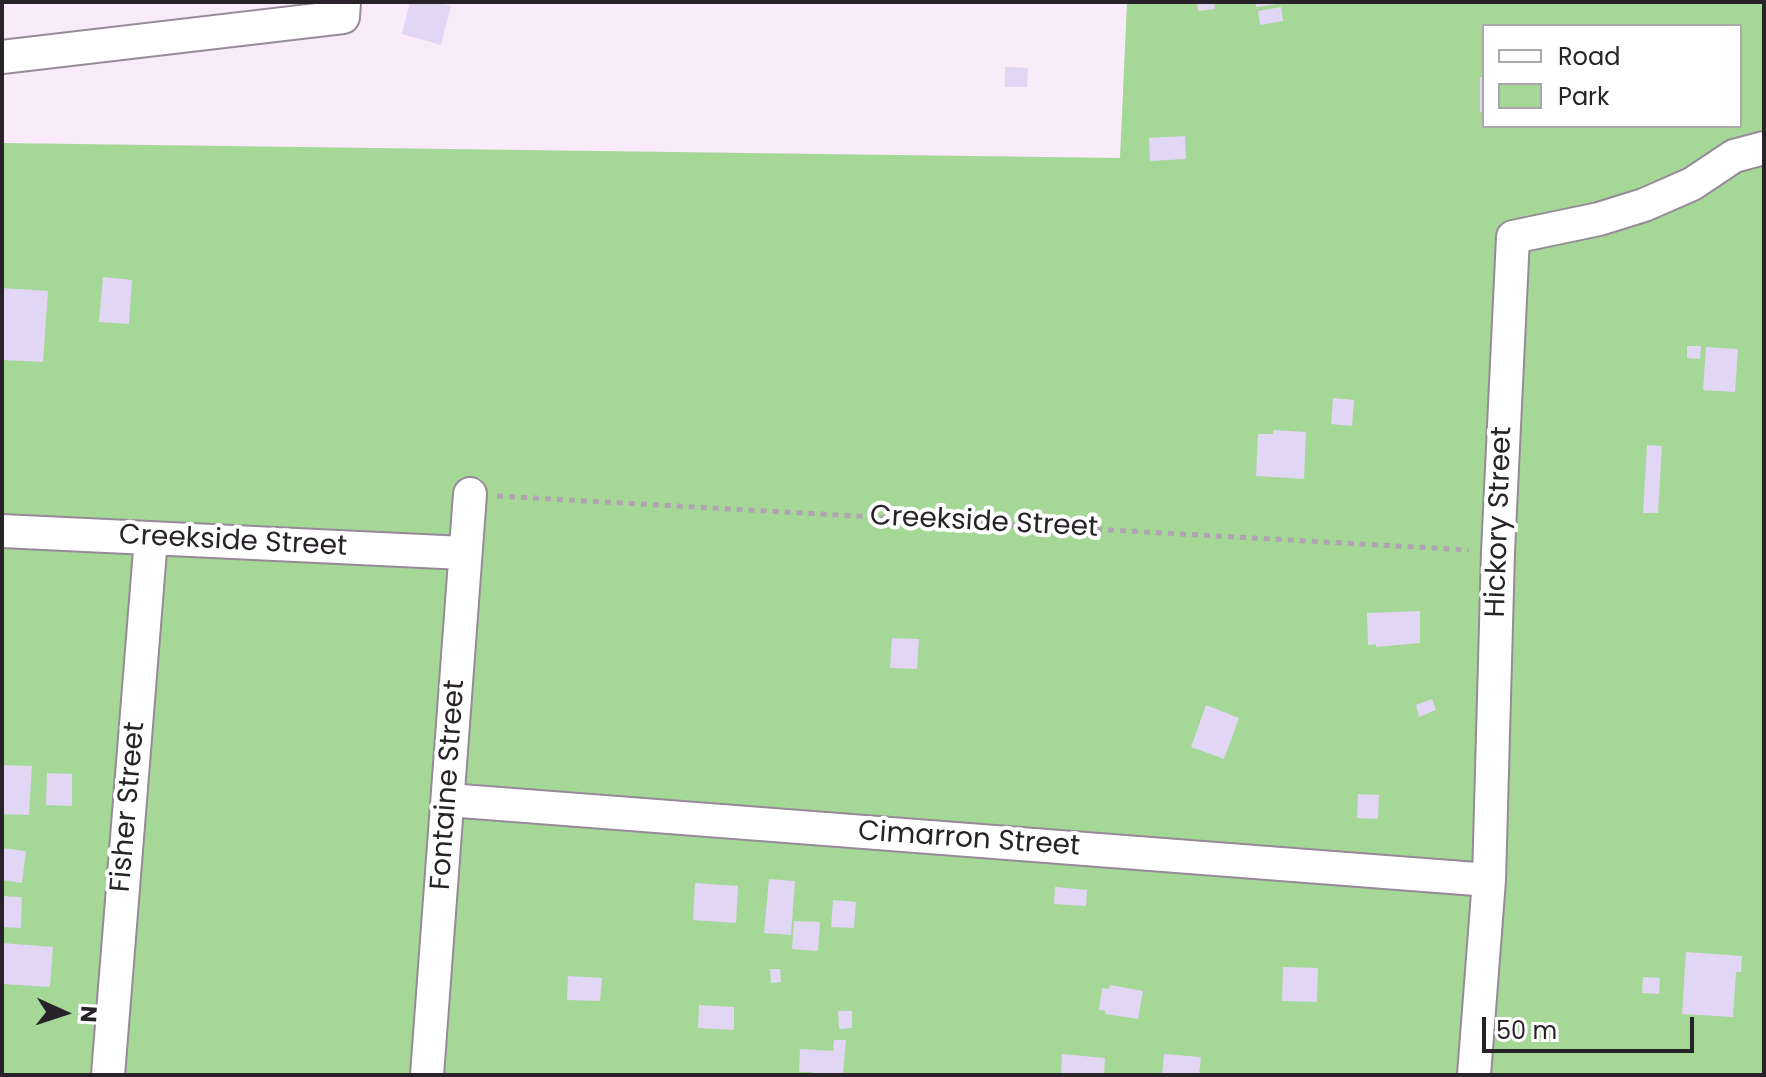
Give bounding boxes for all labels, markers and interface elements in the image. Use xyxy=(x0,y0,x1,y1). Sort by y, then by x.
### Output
legend xyxy=(1482,24,1742,128)
text: Road xyxy=(1558,40,1620,73)
text: Park xyxy=(1558,80,1609,113)
street label: Hickory Street xyxy=(1480,426,1520,618)
street label: Creekside Street xyxy=(869,500,1099,546)
street label: Creekside Street xyxy=(118,519,348,565)
street label: Fontaine Street xyxy=(425,679,473,891)
street label: Fisher Street xyxy=(105,720,153,894)
street label: Cimarron Street xyxy=(857,815,1081,865)
north arrow xyxy=(24,973,104,1053)
scale bar xyxy=(1486,1001,1698,1051)
text: N xyxy=(73,1005,104,1023)
text: 50 m xyxy=(1496,1014,1557,1047)

